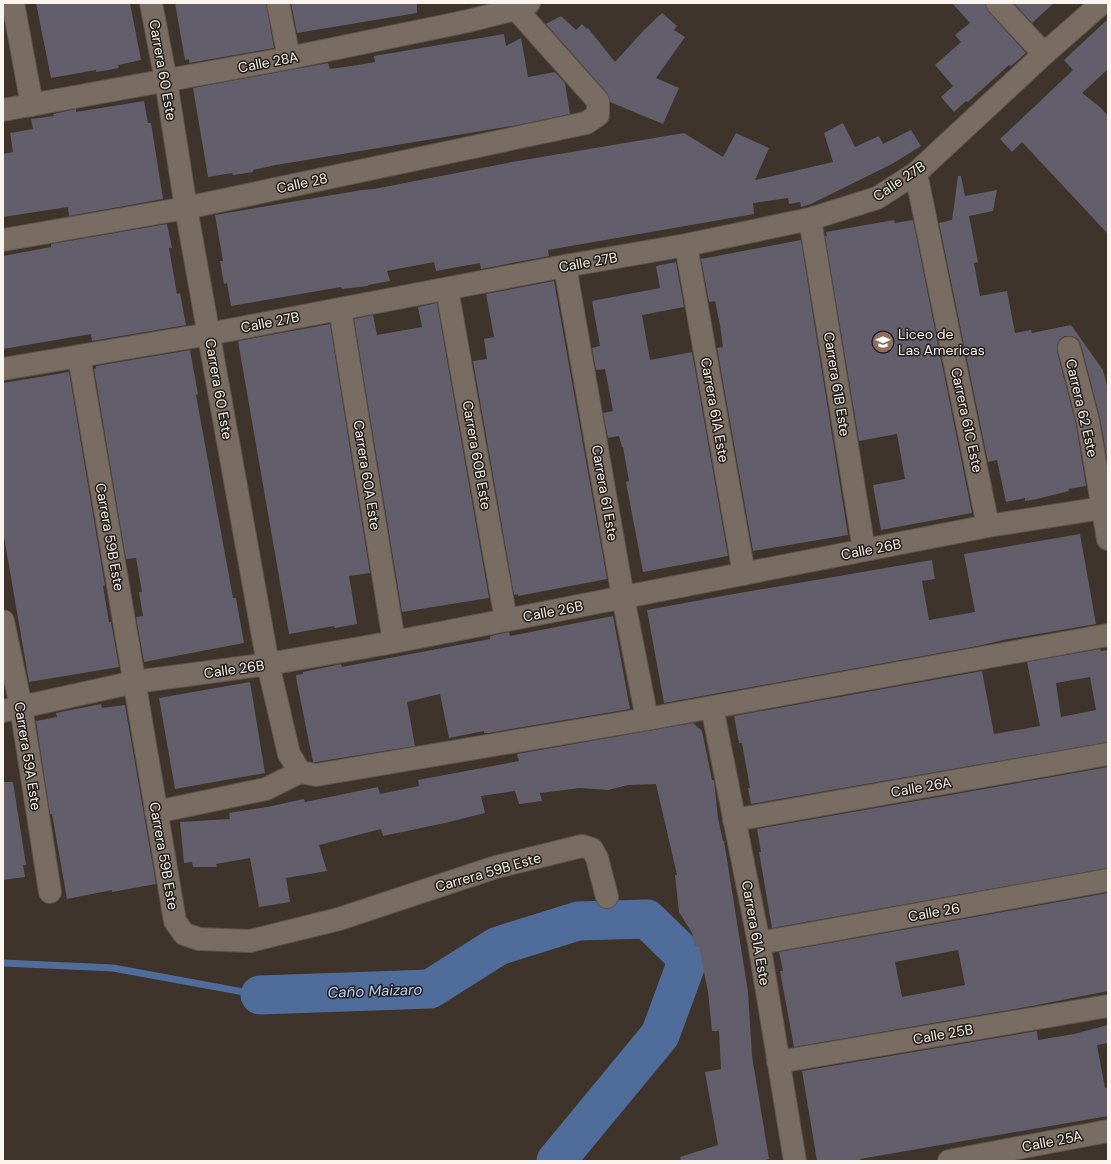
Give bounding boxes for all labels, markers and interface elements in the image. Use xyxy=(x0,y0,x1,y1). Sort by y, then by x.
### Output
street label: Carrera 60 Este xyxy=(145,18,181,122)
street label: Calle 28A xyxy=(236,47,300,77)
street label: Calle 27B xyxy=(869,157,929,205)
street label: Calle 28 xyxy=(275,169,329,197)
street label: Calle 27B xyxy=(557,248,619,276)
street label: Calle 27B xyxy=(239,308,301,336)
place label: Liceo de Las Americas xyxy=(898,325,985,359)
school or university icon: Liceo de Las Americas xyxy=(870,329,896,355)
street label: Carrera 61B Este xyxy=(820,331,854,438)
street label: Carrera 60 Este xyxy=(201,337,237,441)
street label: Carrera 61A Este xyxy=(697,356,733,464)
street label: Carrera 62 Este xyxy=(1062,357,1102,459)
street label: Carrera 61C Este xyxy=(947,366,987,474)
street label: Carrera 60B Este xyxy=(459,399,495,511)
street label: Carrera 60A Este xyxy=(349,419,385,531)
street label: Carrera 61 Este xyxy=(588,444,622,542)
street label: Carrera 59B Este xyxy=(92,482,128,592)
street label: Calle 26B xyxy=(839,534,903,564)
street label: Calle 26B xyxy=(521,596,585,626)
street label: Calle 26B xyxy=(203,656,265,682)
street label: Carrera 59A Este xyxy=(11,701,45,811)
street label: Calle 26A xyxy=(889,773,953,801)
street label: Carrera 59B Este xyxy=(146,801,182,911)
street label: Carrera 59B Este xyxy=(433,848,543,896)
street label: Carrera 61A Este xyxy=(738,879,774,987)
street label: Calle 26 xyxy=(907,899,961,925)
water label: Caño Maizaro xyxy=(327,979,423,1003)
street label: Calle 25B xyxy=(912,1020,974,1048)
street label: Calle 25A xyxy=(1020,1126,1084,1156)

